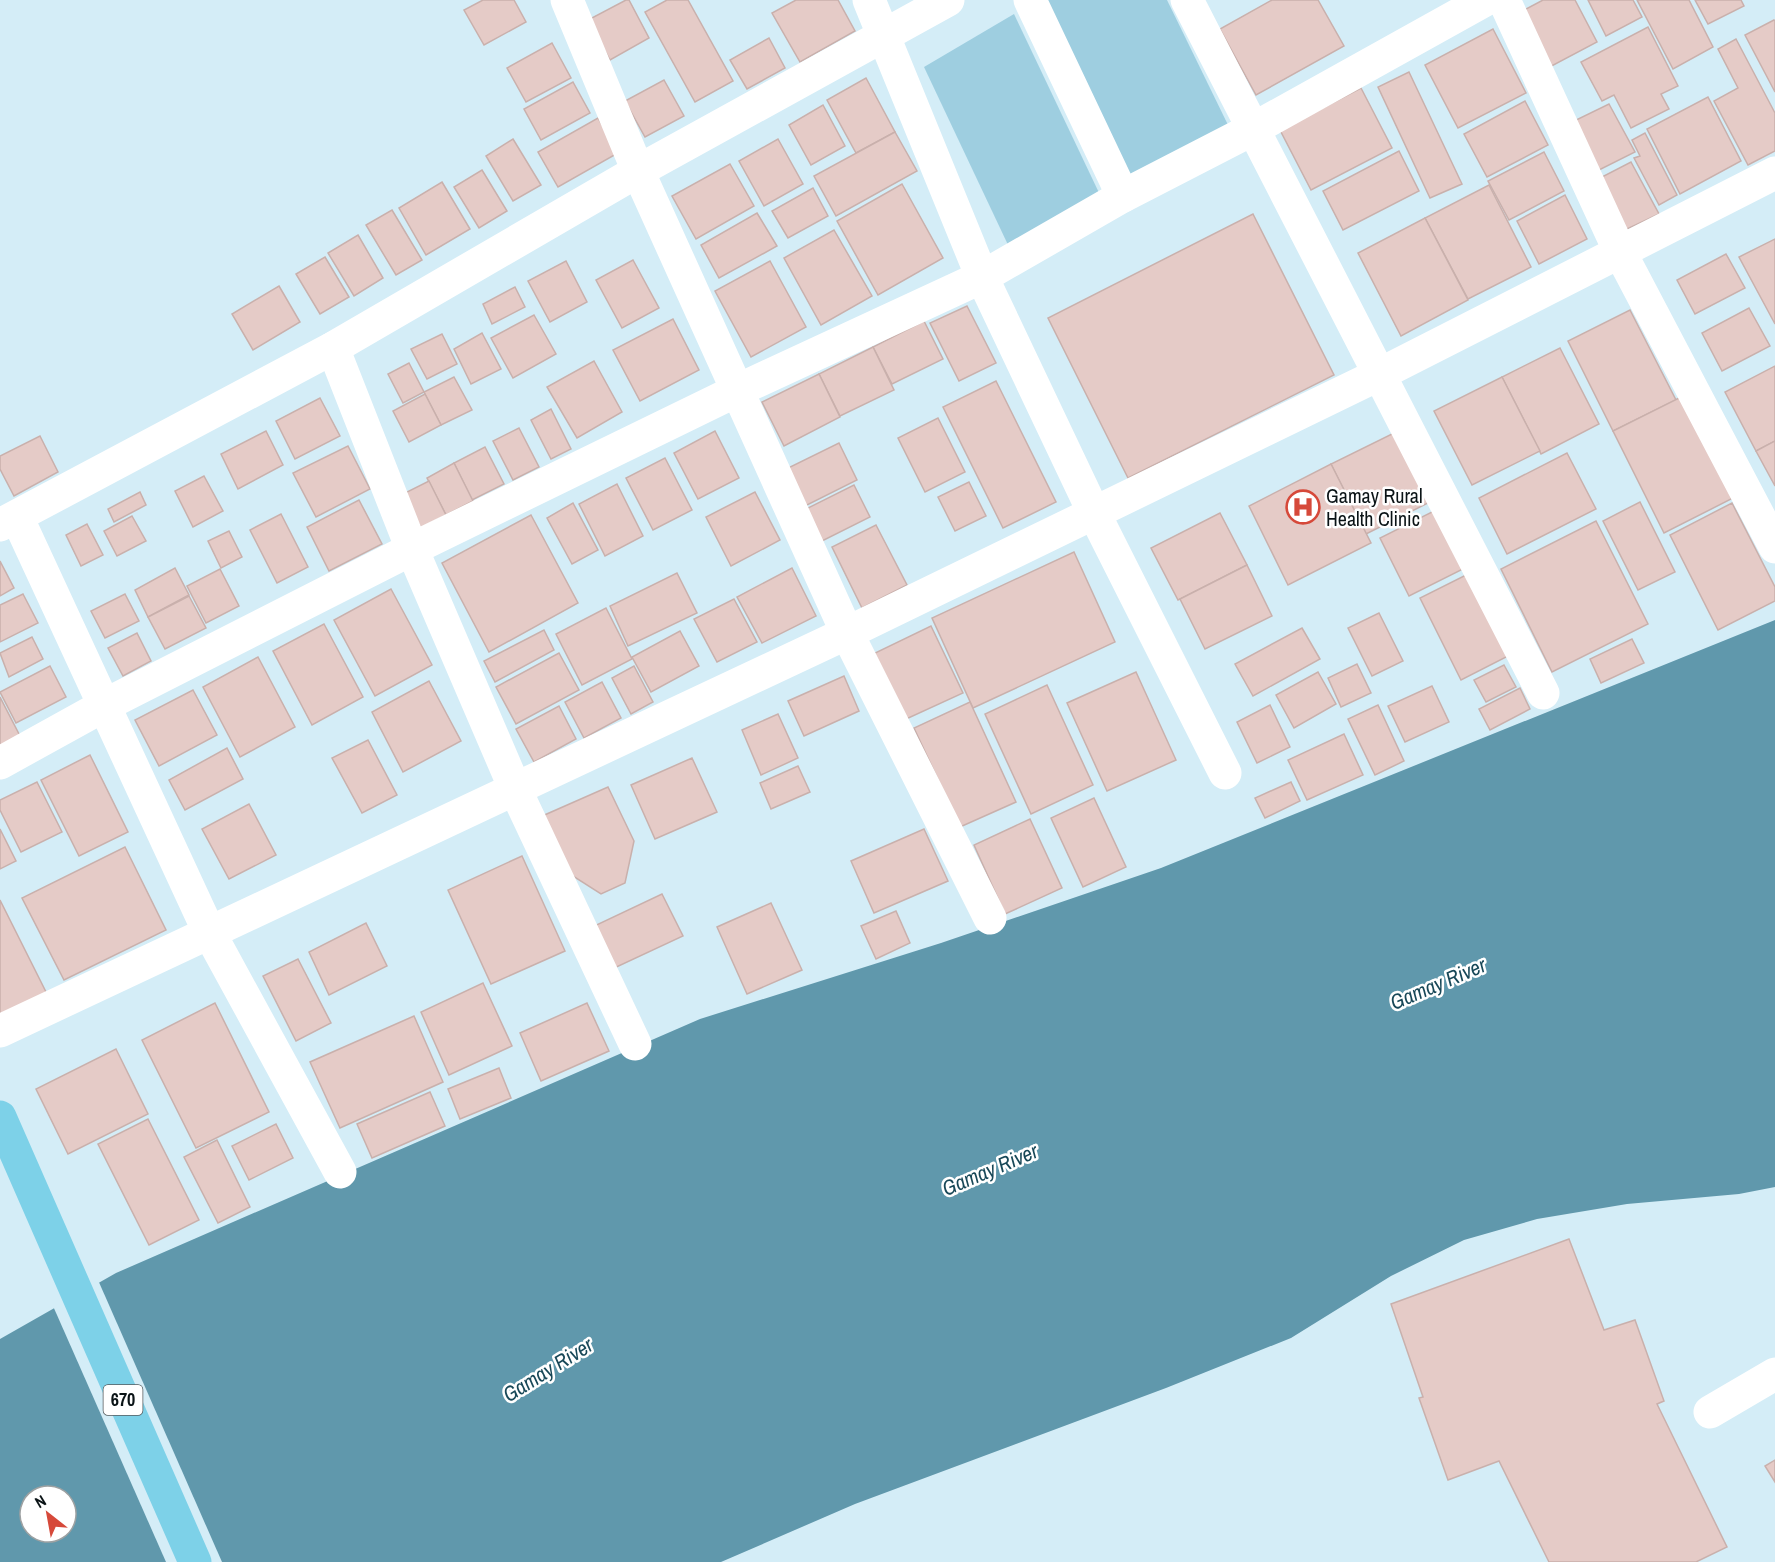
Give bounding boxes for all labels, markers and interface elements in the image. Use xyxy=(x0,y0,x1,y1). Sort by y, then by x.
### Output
place label: Gamay Rural Health Clinic xyxy=(1326,482,1423,532)
hospital icon: Gamay Rural Health Clinic xyxy=(1285,489,1321,525)
water label: Gamay River xyxy=(1385,950,1491,1017)
water label: Gamay River xyxy=(937,1136,1043,1203)
water label: Gamay River xyxy=(497,1330,599,1409)
road number: 670 xyxy=(104,1385,142,1415)
north arrow xyxy=(18,1484,78,1544)
text: N xyxy=(31,1489,50,1513)

